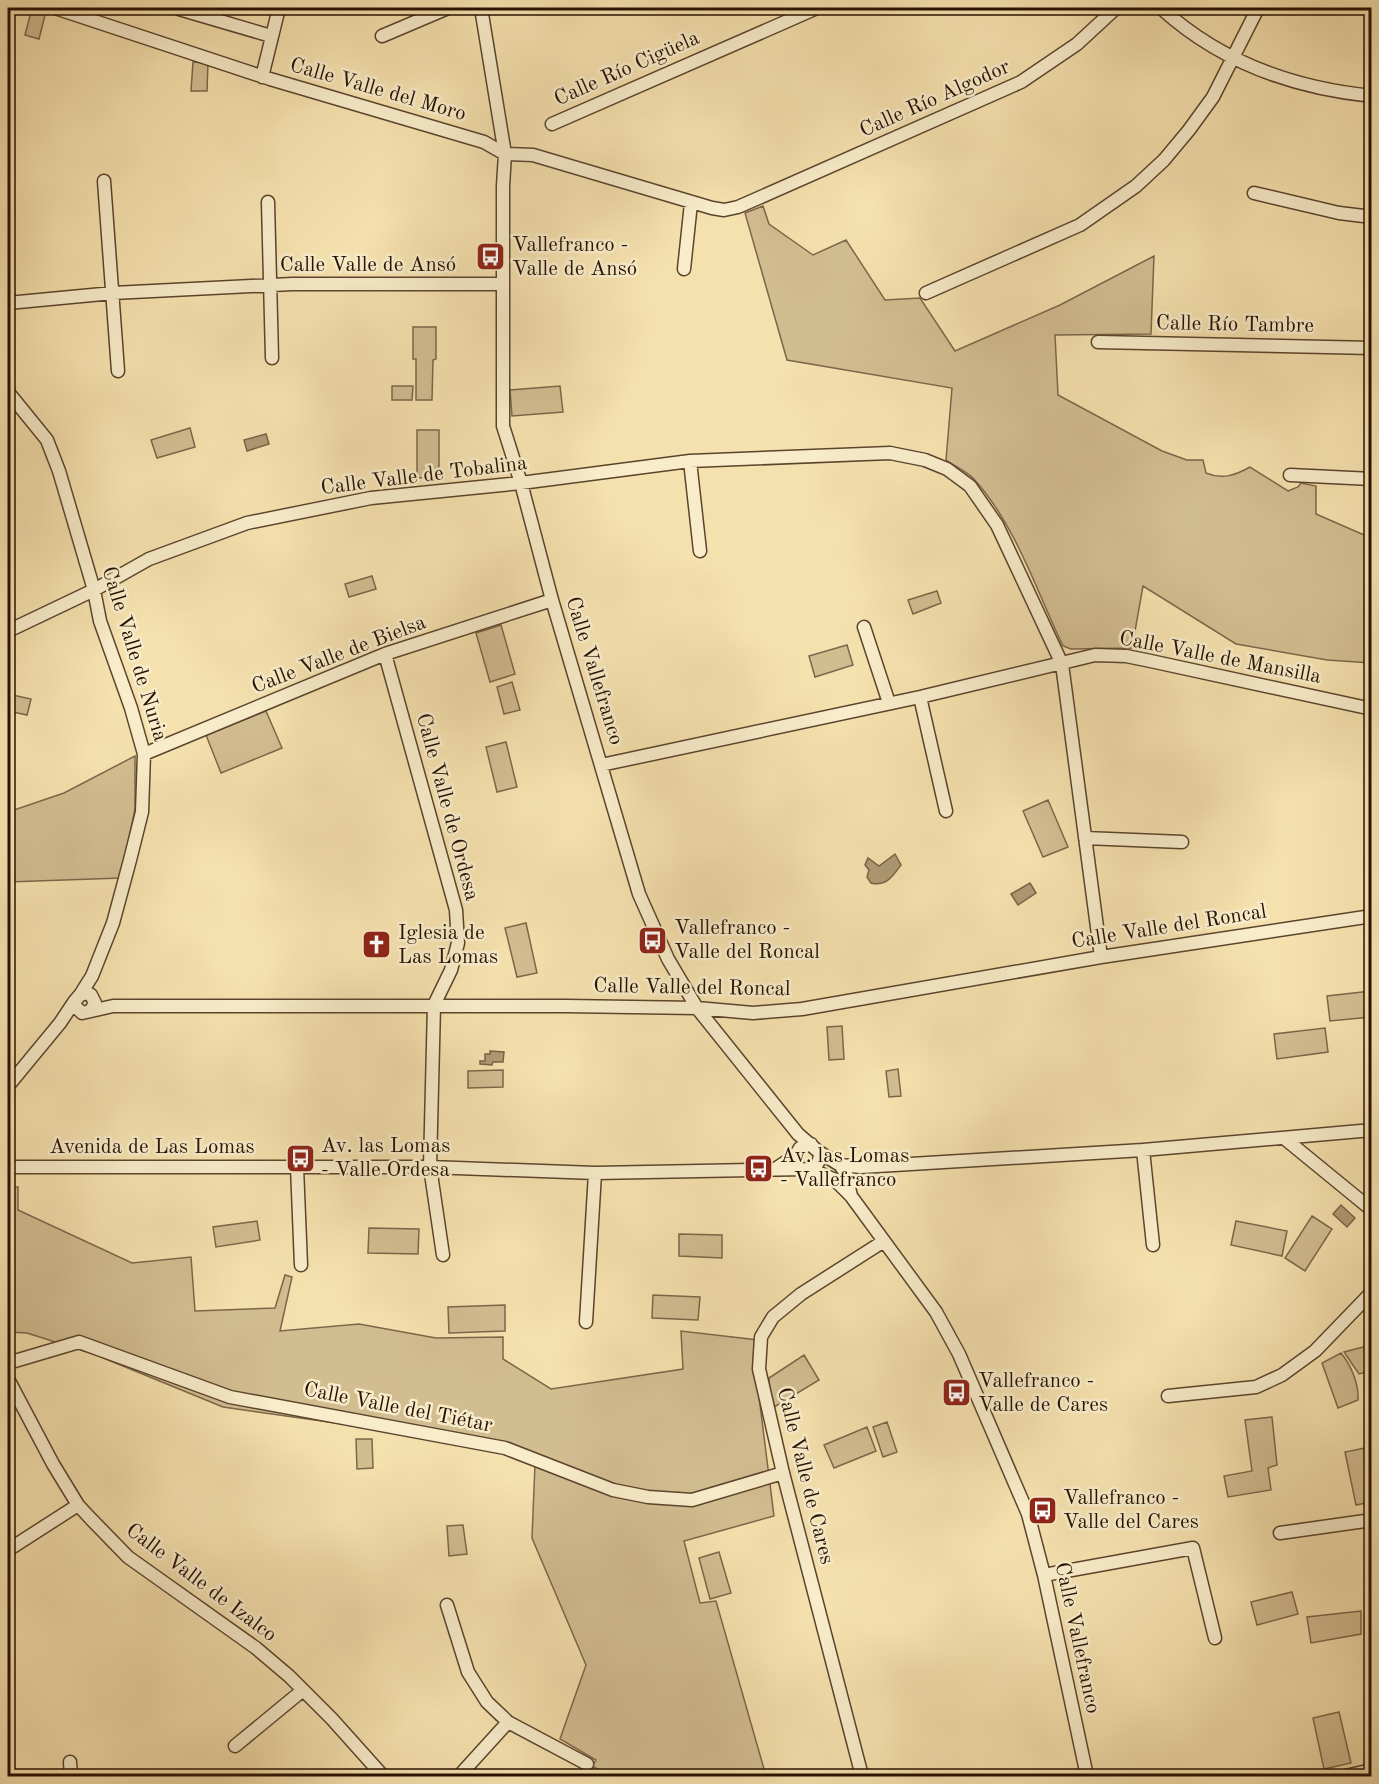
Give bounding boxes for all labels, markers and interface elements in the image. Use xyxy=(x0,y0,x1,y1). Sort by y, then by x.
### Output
street label: Calle Río Cigüela xyxy=(551,28,703,110)
street label: Calle Valle del Moro xyxy=(287,55,469,125)
street label: Calle Río Algodor xyxy=(857,56,1014,141)
place label: Vallefranco - Valle de Ansó xyxy=(512,235,637,280)
bus stop icon: Vallefranco - Valle de Ansó xyxy=(475,241,507,273)
street label: Calle Valle de Ansó xyxy=(280,255,456,276)
street label: Calle Río Tambre xyxy=(1156,313,1314,337)
street label: Calle Valle de Tobalina xyxy=(320,453,528,499)
street label: Calle Valle de Nuria xyxy=(97,564,171,744)
street label: Calle Vallefranco xyxy=(561,594,627,748)
street label: Calle Valle de Bielsa xyxy=(249,612,429,698)
street label: Calle Valle de Mansilla xyxy=(1117,628,1323,688)
street label: Calle Valle de Ordesa xyxy=(412,711,482,903)
street label: Calle Valle del Roncal xyxy=(1070,901,1268,953)
place label: Vallefranco - Valle del Roncal xyxy=(674,918,820,963)
place label: Iglesia de Las Lomas xyxy=(398,923,498,968)
bus stop icon: Vallefranco - Valle del Roncal xyxy=(637,924,669,956)
church icon: Iglesia de Las Lomas xyxy=(361,929,393,961)
street label: Calle Valle del Roncal xyxy=(593,976,791,1000)
place label: Av. las Lomas - Valle Ordesa xyxy=(321,1136,450,1181)
street label: Avenida de Las Lomas xyxy=(49,1137,255,1158)
bus stop icon: Av. las Lomas - Valle Ordesa xyxy=(284,1142,316,1174)
place label: Av. las Lomas - Vallefranco xyxy=(780,1146,909,1191)
bus stop icon: Av. las Lomas - Vallefranco xyxy=(743,1152,775,1184)
place label: Vallefranco - Valle de Cares xyxy=(978,1371,1108,1416)
bus stop icon: Vallefranco - Valle de Cares xyxy=(941,1377,973,1409)
street label: Calle Valle del Tiétar xyxy=(302,1379,495,1437)
street label: Calle Valle de Cares xyxy=(773,1385,837,1567)
place label: Vallefranco - Valle del Cares xyxy=(1063,1488,1199,1533)
bus stop icon: Vallefranco - Valle del Cares xyxy=(1026,1494,1058,1526)
street label: Calle Valle de Izalco xyxy=(122,1520,280,1646)
street label: Calle Vallefranco xyxy=(1051,1560,1103,1716)

